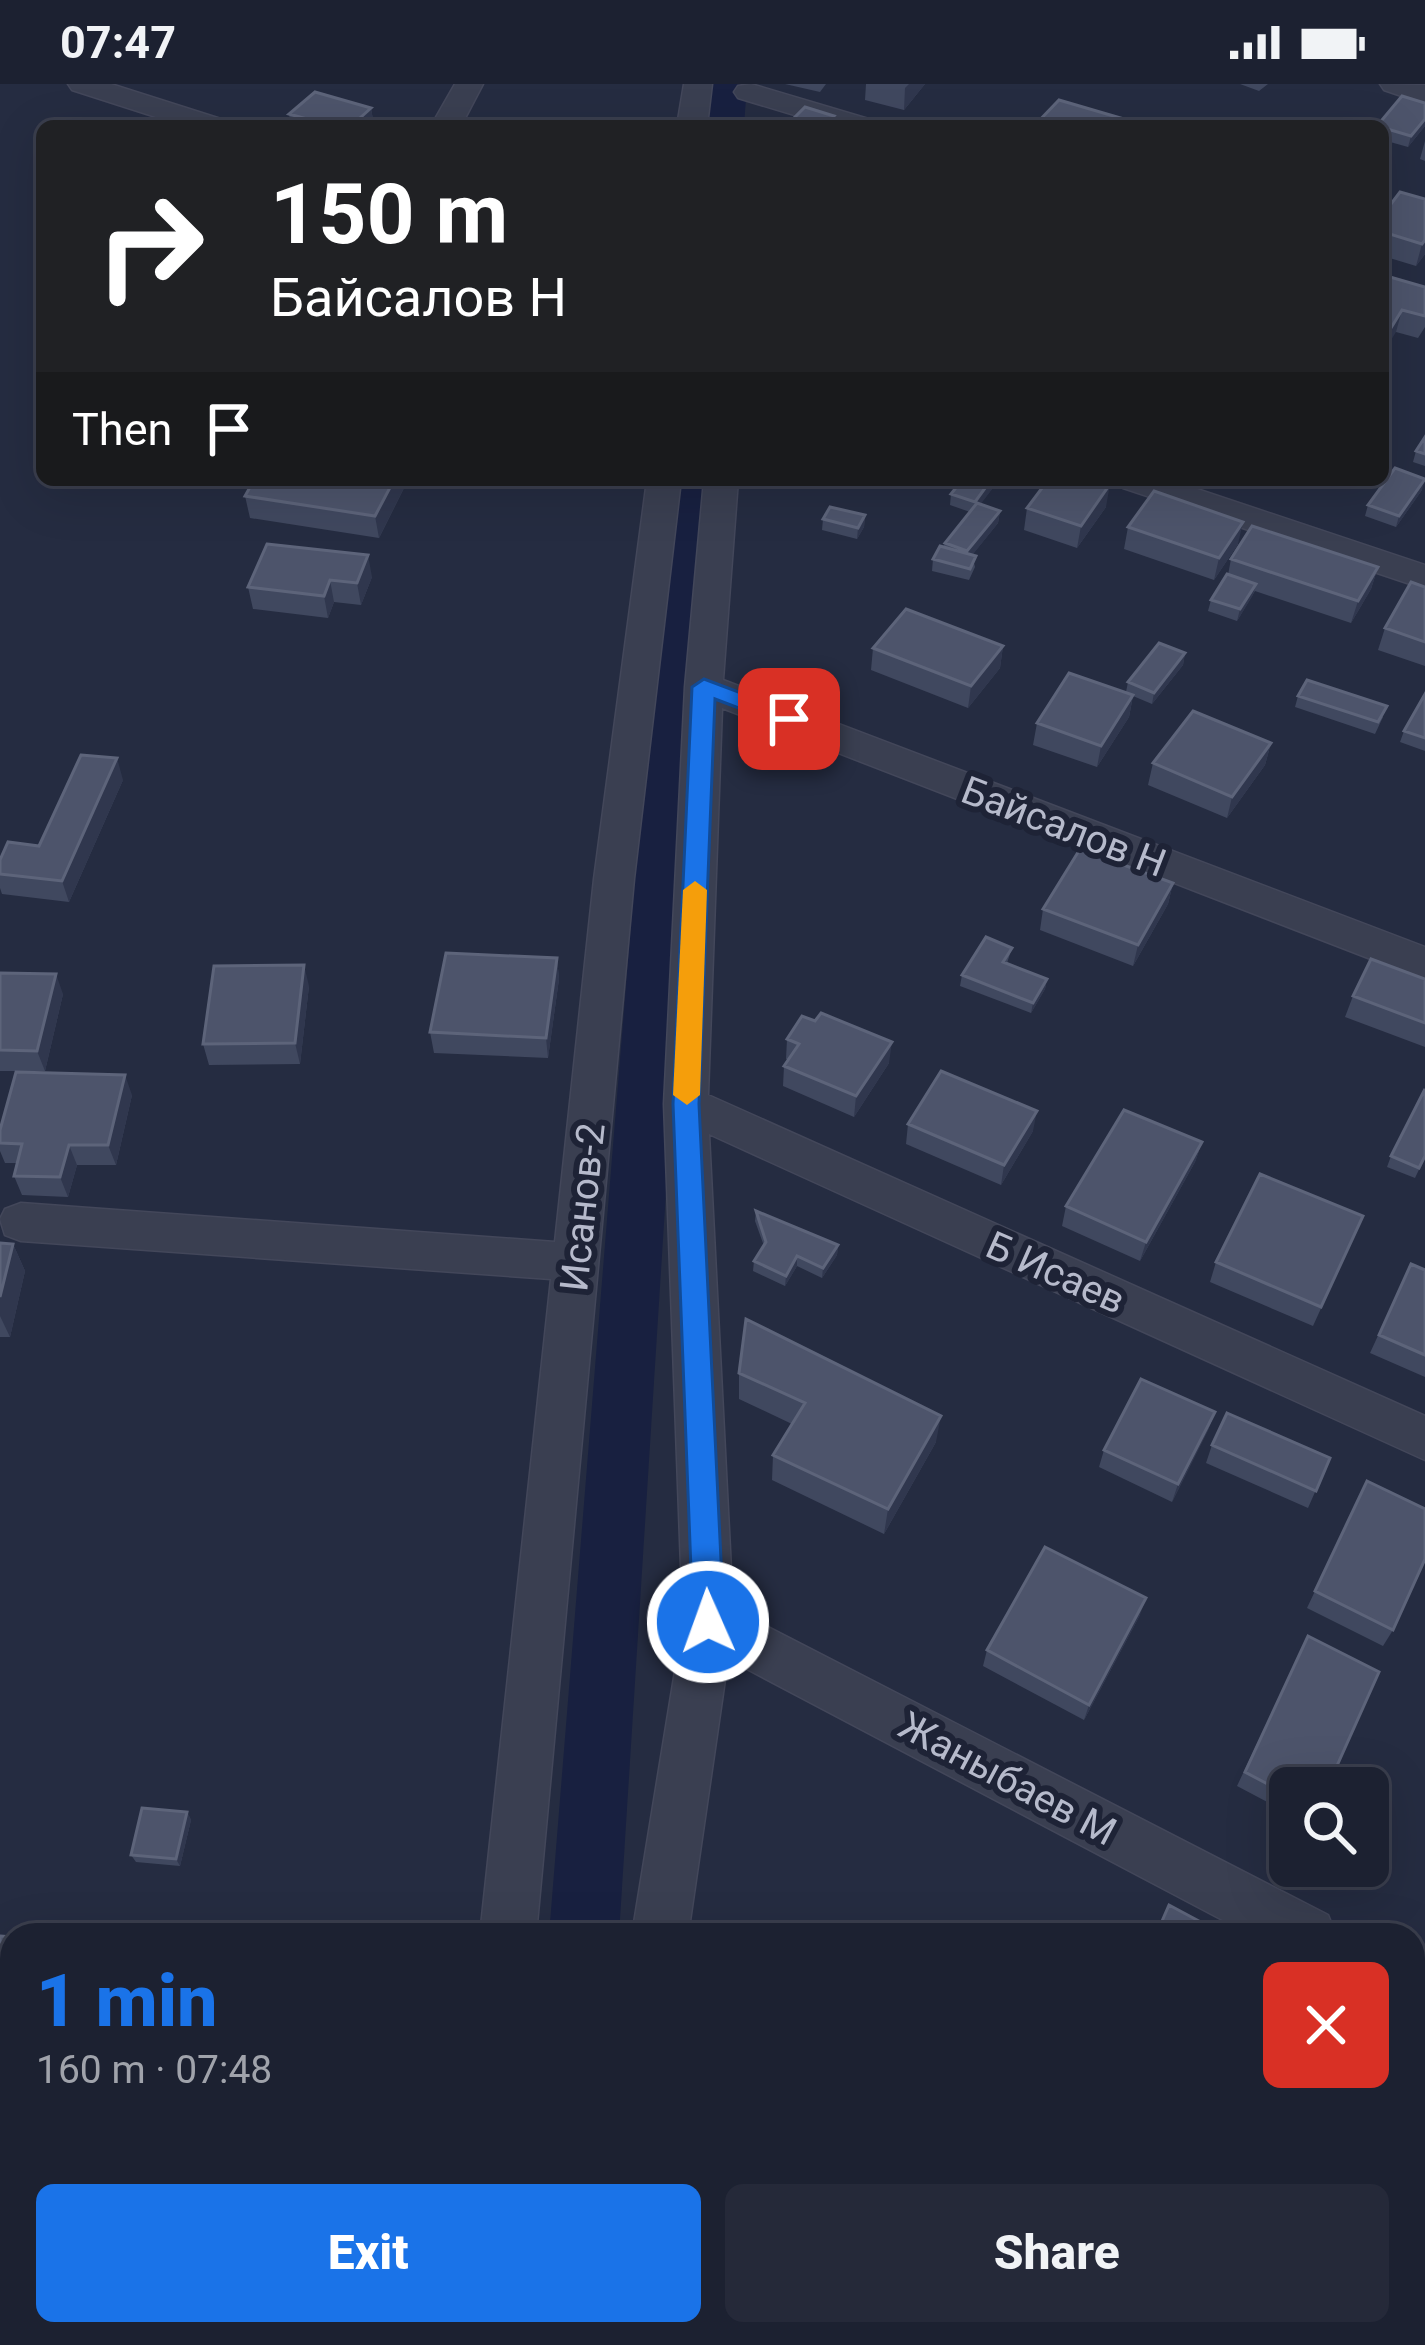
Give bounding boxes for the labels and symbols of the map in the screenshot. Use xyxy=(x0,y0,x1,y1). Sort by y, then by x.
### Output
pin xyxy=(738,668,840,770)
street label: Байсалов Н xyxy=(955,767,1172,887)
street label: Исанов-2 xyxy=(551,1121,615,1294)
street label: Б Исаев xyxy=(979,1222,1132,1324)
position arrow xyxy=(645,1559,771,1685)
street label: Жаныбаев М xyxy=(891,1703,1124,1855)

